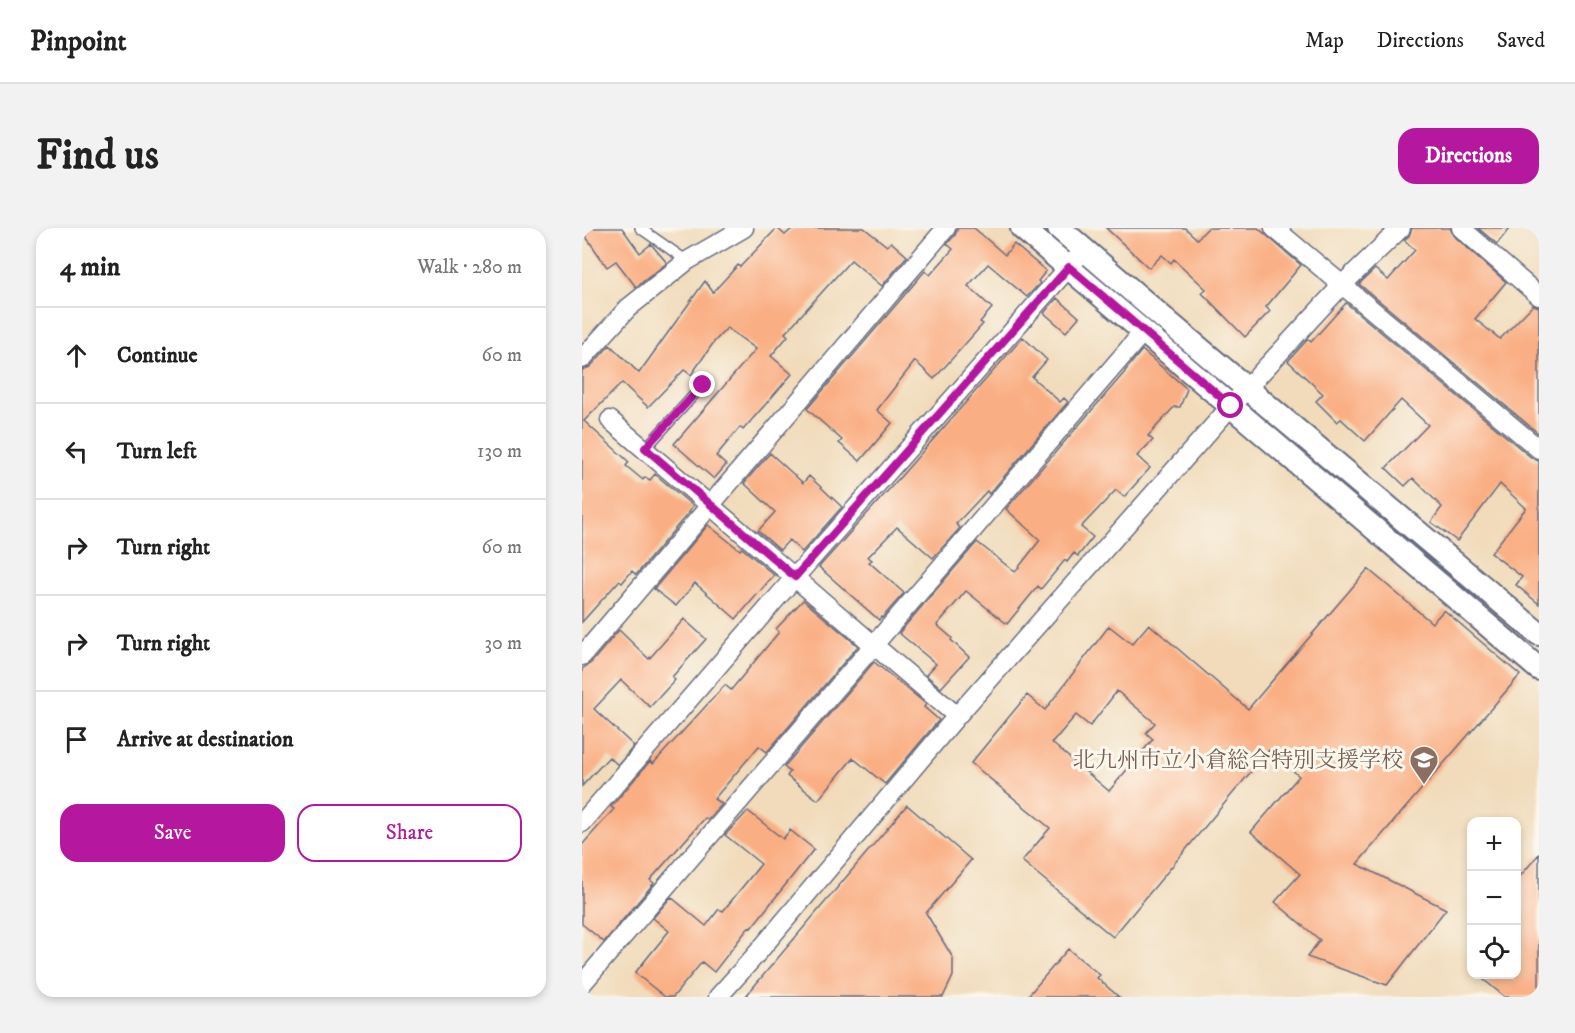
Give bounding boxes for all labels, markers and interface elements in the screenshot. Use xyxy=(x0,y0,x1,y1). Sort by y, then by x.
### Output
text: Pinpoint xyxy=(30,24,126,59)
text: Map xyxy=(1305,28,1344,54)
text: Directions xyxy=(1377,28,1464,54)
text: Saved xyxy=(1497,28,1545,54)
button: Directions xyxy=(1398,128,1539,184)
text: Find us xyxy=(36,130,159,182)
text: 4 min xyxy=(60,251,120,284)
text: Walk · 280 m xyxy=(417,255,522,280)
icon: ahead xyxy=(60,339,93,372)
text: Continue xyxy=(117,342,198,369)
text: 60 m xyxy=(482,343,522,368)
route end xyxy=(689,371,715,397)
route start xyxy=(1217,392,1243,418)
icon: left xyxy=(60,435,93,468)
text: Turn left xyxy=(117,438,197,465)
text: 130 m xyxy=(477,439,522,464)
icon: right xyxy=(60,531,93,564)
text: Turn right xyxy=(117,534,210,561)
text: 60 m xyxy=(482,535,522,560)
icon: right xyxy=(60,627,93,660)
text: Turn right xyxy=(117,630,210,657)
text: 30 m xyxy=(484,631,522,656)
icon: arrive xyxy=(60,723,93,756)
text: Arrive at destination xyxy=(117,726,294,753)
school or university icon: 北九州市立小倉総合特別支援学校 xyxy=(1408,744,1440,786)
place label: 北九州市立小倉総合特別支援学校 xyxy=(1073,747,1403,774)
button: Save xyxy=(60,804,285,862)
button: Share xyxy=(297,804,522,862)
map controls xyxy=(1467,817,1521,979)
button: + xyxy=(1467,817,1521,871)
button: − xyxy=(1467,871,1521,925)
button: locate xyxy=(1467,925,1521,979)

